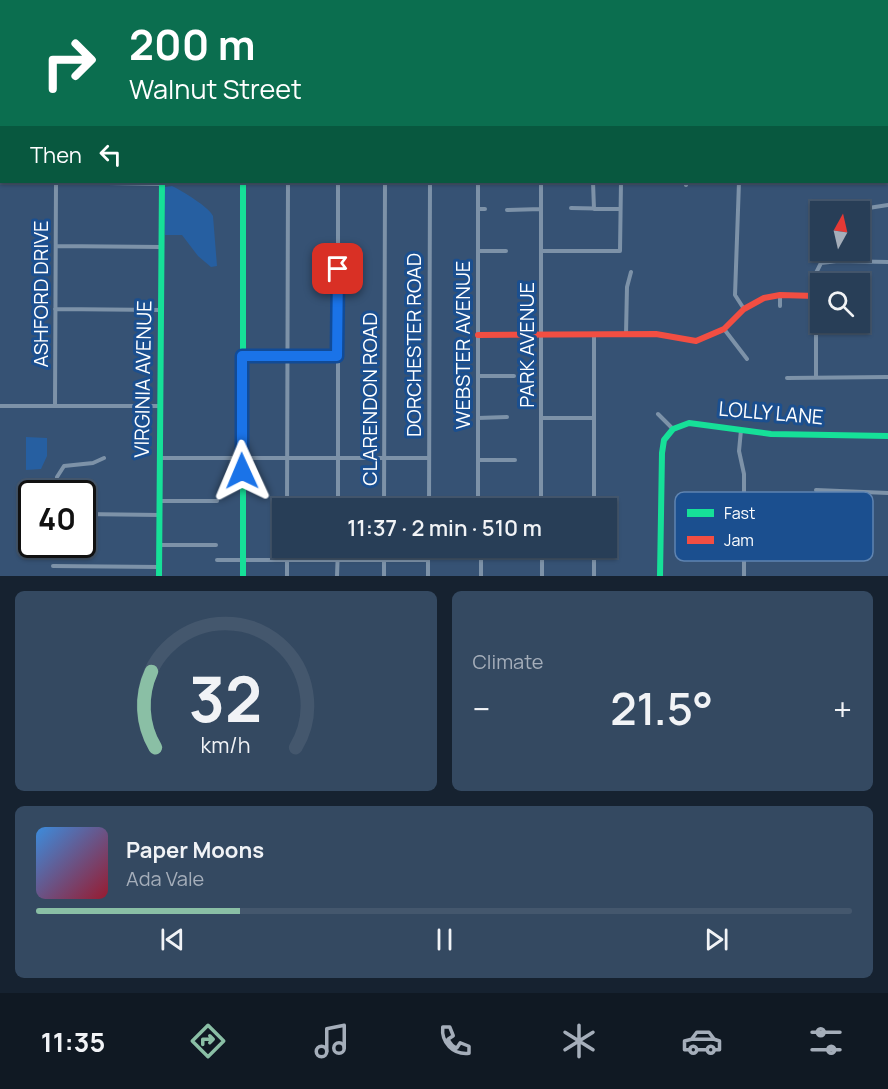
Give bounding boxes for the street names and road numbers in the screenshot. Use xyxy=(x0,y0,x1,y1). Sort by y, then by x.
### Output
street label: ASHFORD DRIVE xyxy=(27,220,54,368)
street label: DORCHESTER ROAD xyxy=(400,253,427,437)
street label: WEBSTER AVENUE xyxy=(449,261,476,429)
street label: PARK AVENUE xyxy=(513,282,540,408)
street label: VIRGINIA AVENUE xyxy=(128,300,157,458)
street label: CLARENDON ROAD xyxy=(356,312,383,486)
street label: LOLLY LANE xyxy=(718,394,825,431)

